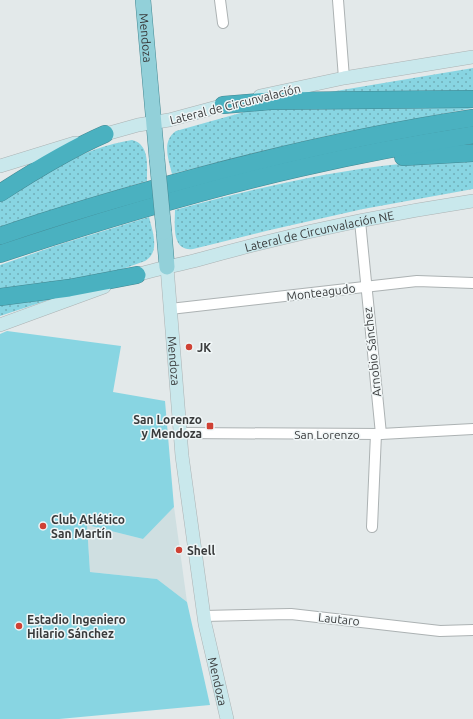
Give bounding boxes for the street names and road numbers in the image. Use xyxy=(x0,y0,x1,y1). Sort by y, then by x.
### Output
street label: Mendoza xyxy=(138,13,155,63)
street label: Lateral de Circunvalación xyxy=(168,81,302,127)
street label: Lateral de Circunvalación NE xyxy=(243,208,395,254)
street label: Monteagudo xyxy=(286,281,356,303)
street label: Arnobio Sánchez xyxy=(361,306,383,397)
street label: Mendoza xyxy=(166,335,183,386)
street label: San Lorenzo xyxy=(294,428,360,441)
street label: Lautaro xyxy=(318,610,360,628)
street label: Mendoza xyxy=(206,656,230,707)

